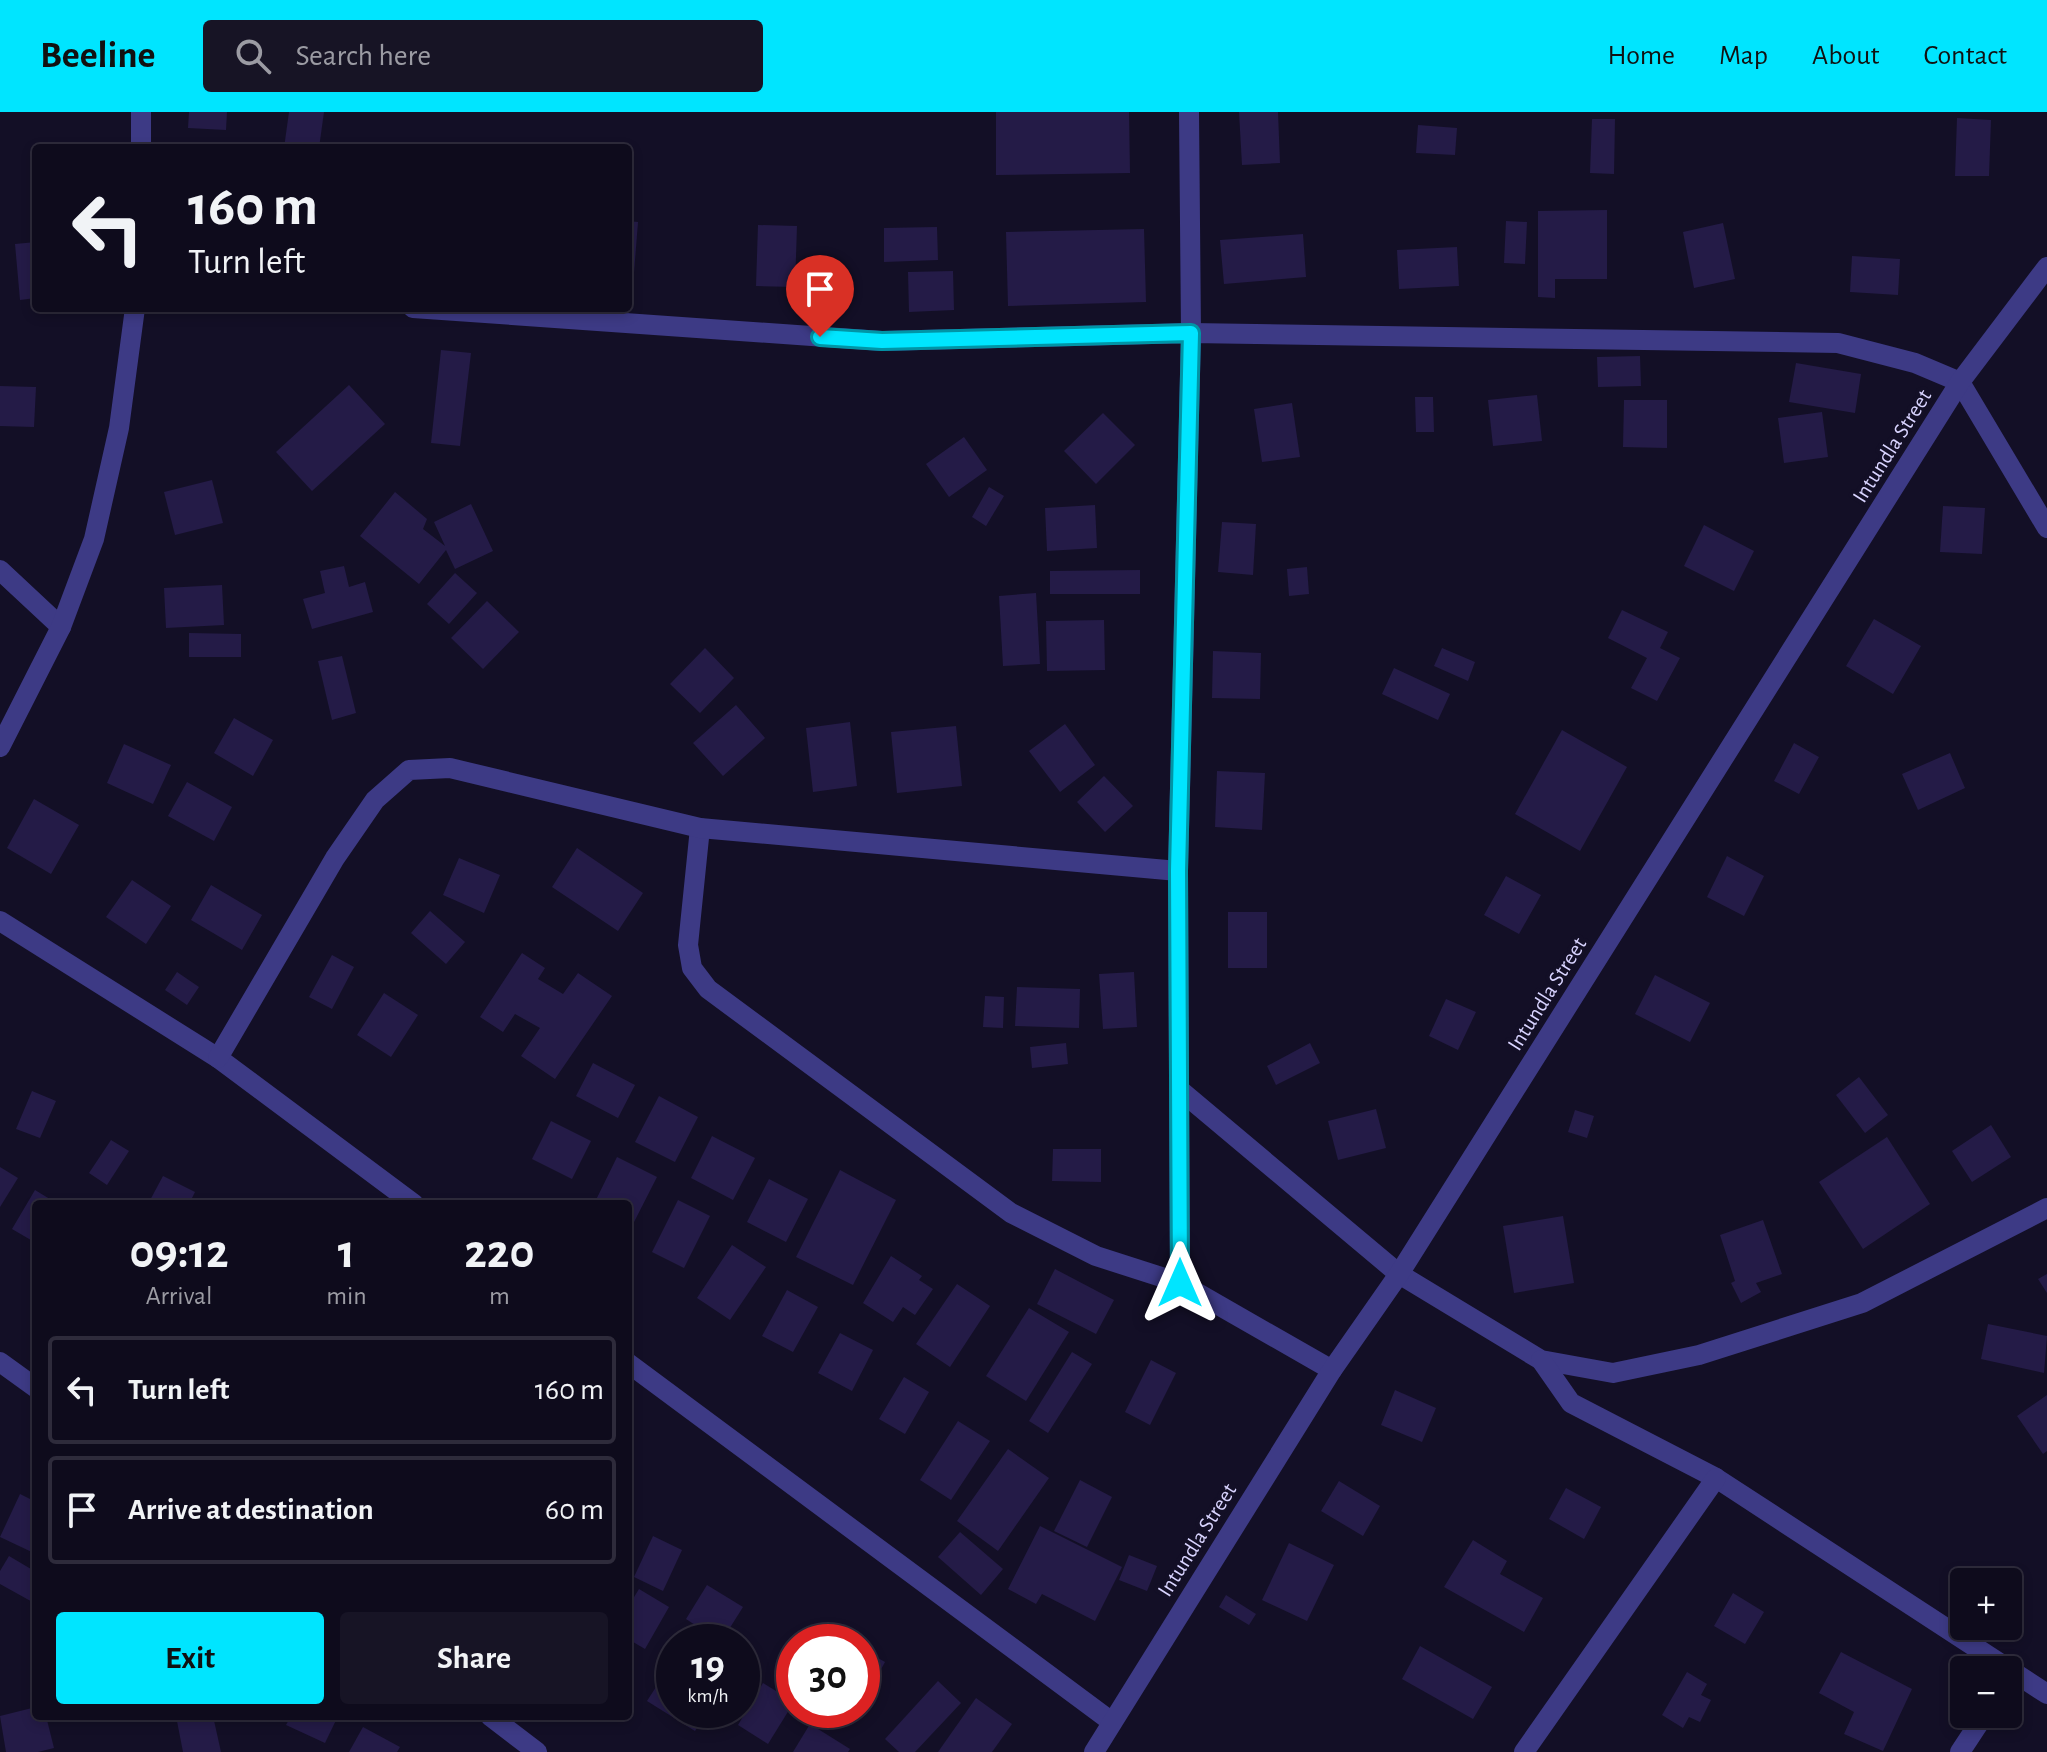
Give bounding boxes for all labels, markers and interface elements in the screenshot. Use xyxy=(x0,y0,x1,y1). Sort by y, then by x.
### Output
search box xyxy=(203,20,763,92)
icon: search xyxy=(231,34,275,78)
text: Beeline xyxy=(40,37,155,75)
text: Search here xyxy=(295,41,431,71)
text: Home xyxy=(1608,42,1675,70)
text: Map xyxy=(1719,42,1768,70)
text: About xyxy=(1812,42,1880,70)
text: Contact xyxy=(1924,42,2007,70)
icon: left xyxy=(56,176,160,280)
text: 160 m xyxy=(188,179,318,235)
text: Turn left xyxy=(188,244,305,280)
pin xyxy=(786,255,854,337)
icon: arrive xyxy=(798,267,842,311)
street label: Intundla Street xyxy=(1849,386,1935,506)
street label: Intundla Street xyxy=(1504,934,1590,1054)
text: 09:12 xyxy=(130,1229,229,1277)
text: 1 xyxy=(338,1229,355,1277)
text: 220 xyxy=(464,1229,534,1277)
position arrow xyxy=(1138,1241,1222,1325)
text: Arrival xyxy=(146,1283,213,1309)
text: min xyxy=(326,1283,367,1309)
text: m xyxy=(489,1283,510,1309)
icon: left xyxy=(60,1368,104,1412)
text: Turn left xyxy=(128,1375,229,1405)
text: 160 m xyxy=(535,1375,604,1405)
street label: Intundla Street xyxy=(1154,1480,1240,1600)
icon: arrive xyxy=(60,1488,104,1532)
text: Arrive at destination xyxy=(128,1495,374,1525)
text: 60 m xyxy=(545,1495,604,1525)
map controls xyxy=(1950,1568,2022,1728)
button: + xyxy=(1950,1568,2022,1640)
button: Exit xyxy=(56,1612,324,1704)
button: Share xyxy=(340,1612,608,1704)
speed limit sign: 30 xyxy=(776,1624,880,1728)
text: 19 xyxy=(691,1646,725,1686)
button: − xyxy=(1950,1656,2022,1728)
text: km/h xyxy=(687,1686,729,1706)

